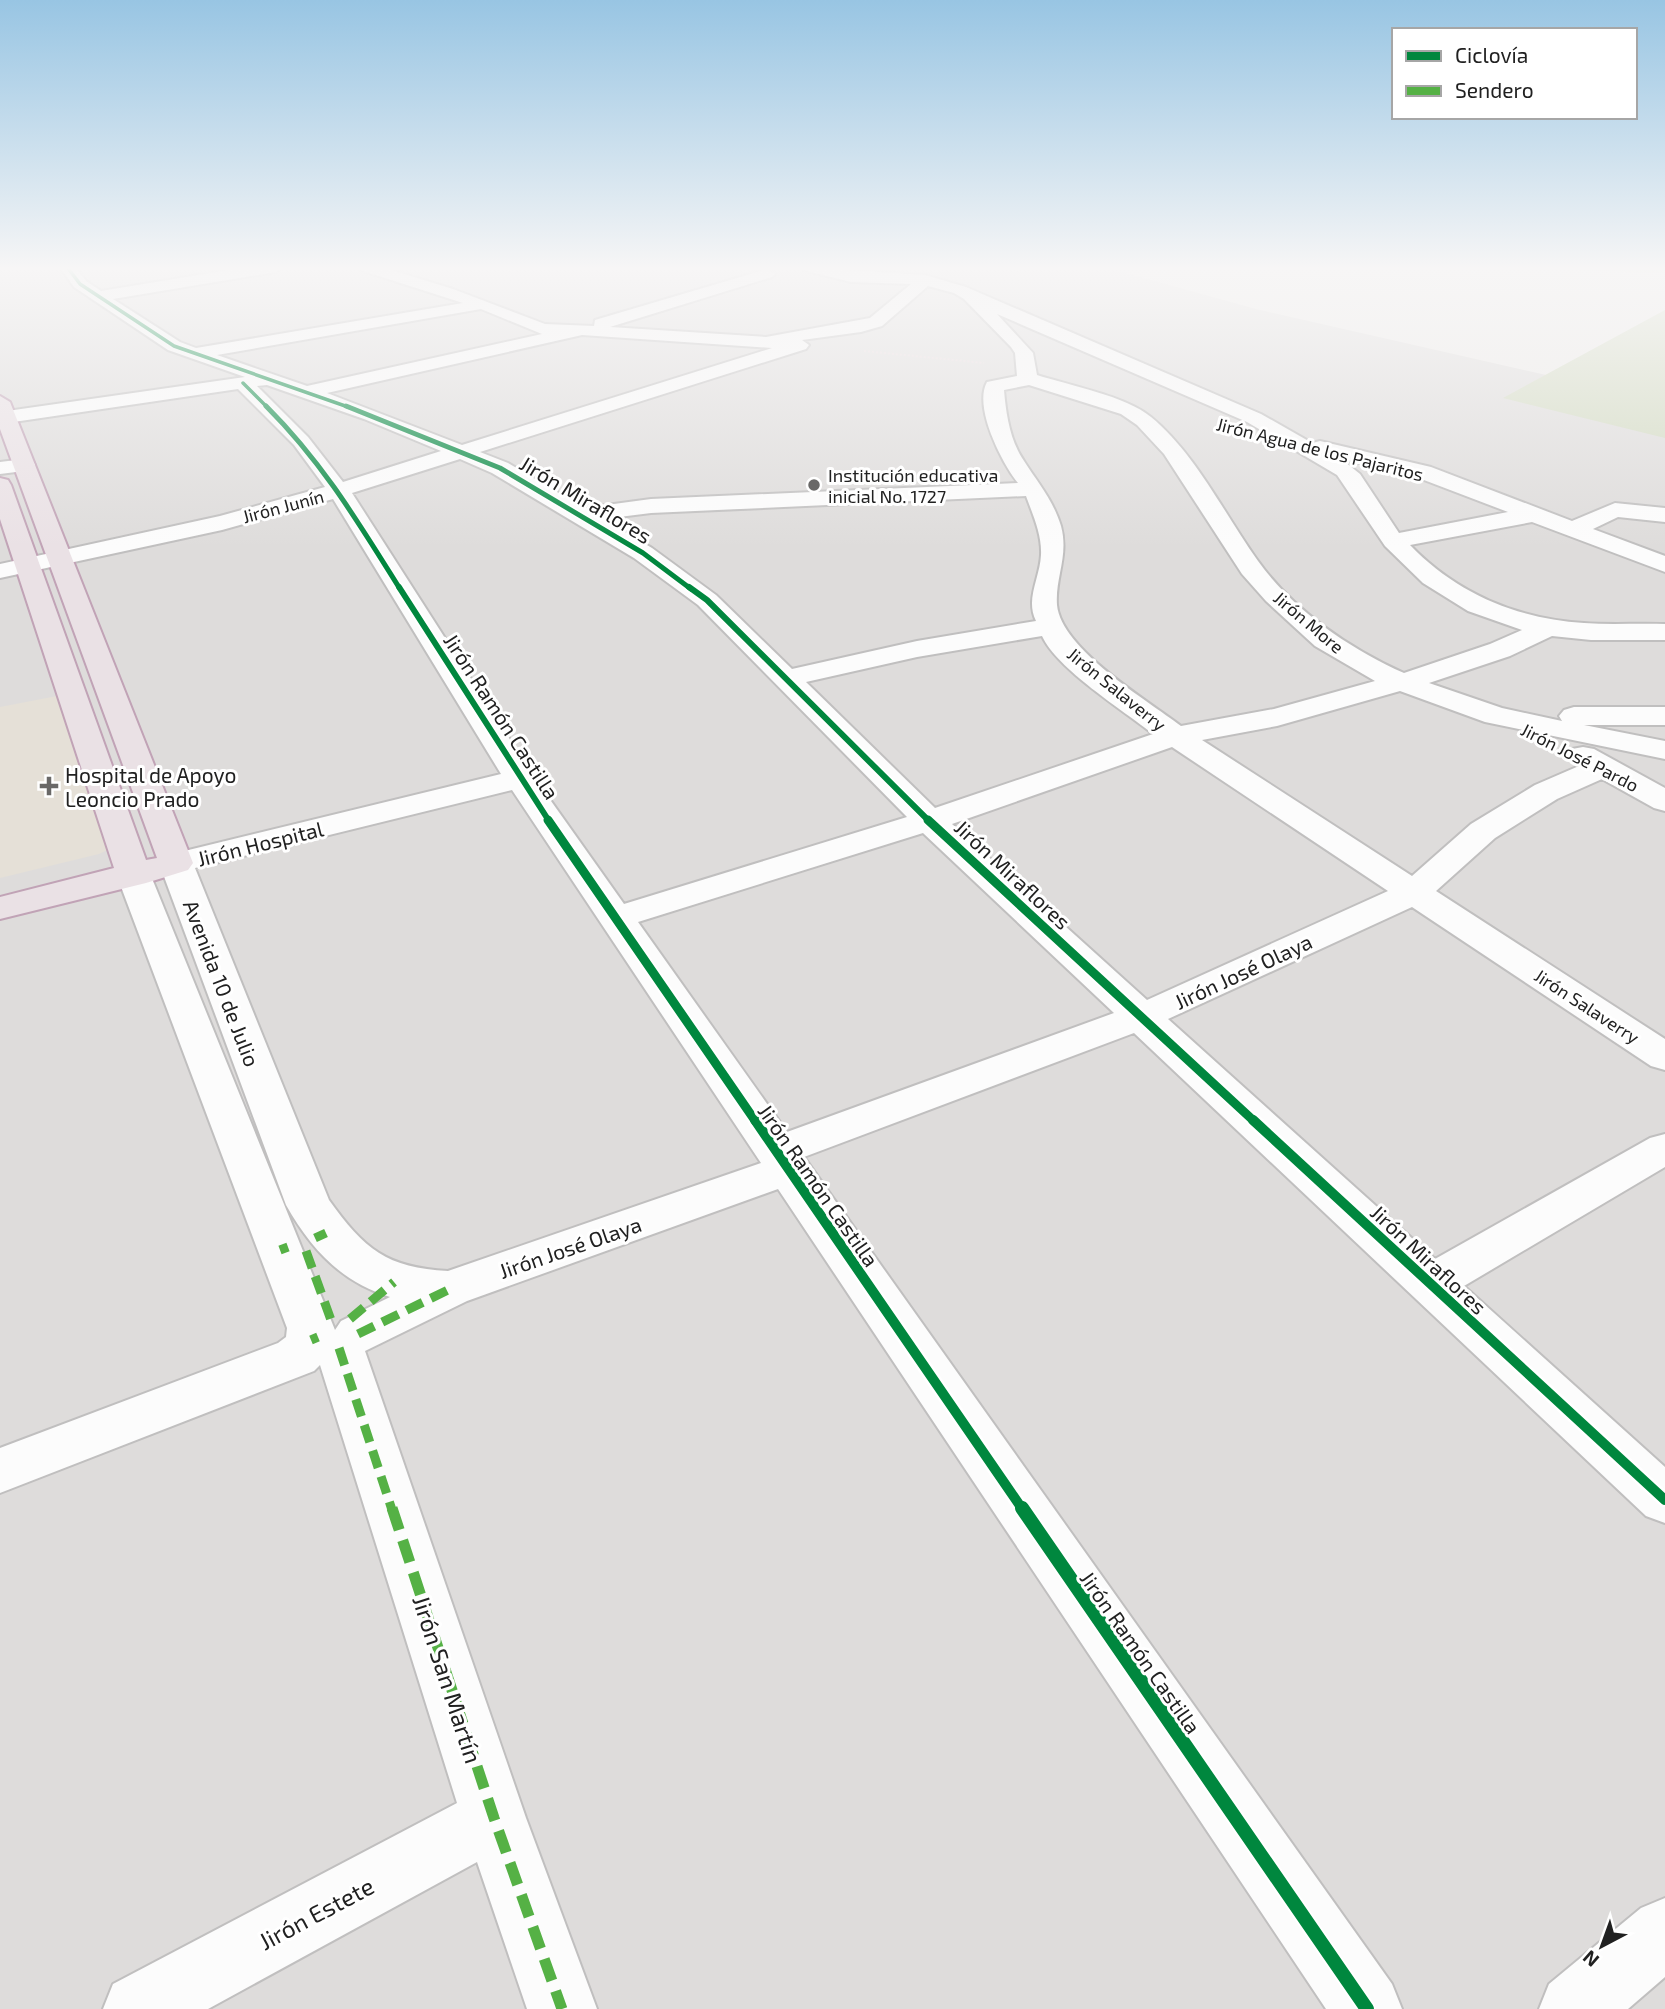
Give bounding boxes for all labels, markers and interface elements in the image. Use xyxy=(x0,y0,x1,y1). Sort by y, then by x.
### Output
legend xyxy=(1392,28,1637,119)
text: Ciclovía xyxy=(1455,42,1528,67)
text: Sendero xyxy=(1455,77,1534,102)
street label: Jirón Agua de los Pajaritos xyxy=(1214,413,1426,485)
street label: Jirón Miraflores xyxy=(516,450,656,548)
place label: Institución educativa inicial No. 1727 xyxy=(828,464,998,507)
marker: Institución educativa inicial No. 1727 xyxy=(806,477,822,493)
street label: Jirón Junín xyxy=(240,485,326,527)
street label: Jirón More xyxy=(1269,586,1349,658)
street label: Jirón Ramón Castilla xyxy=(439,629,565,803)
street label: Jirón Salaverry xyxy=(1063,643,1171,736)
street label: Jirón José Pardo xyxy=(1518,718,1642,796)
place label: Hospital de Apoyo Leoncio Prado xyxy=(65,762,236,811)
marker: Hospital de Apoyo Leoncio Prado xyxy=(39,776,59,796)
street label: Jirón Miraflores xyxy=(950,814,1076,934)
street label: Jirón Hospital xyxy=(194,815,326,871)
street label: Avenida 10 de Julio xyxy=(179,896,265,1070)
street label: Jirón José Olaya xyxy=(1170,928,1316,1014)
street label: Jirón Salaverry xyxy=(1530,964,1644,1048)
street label: Jirón Ramón Castilla xyxy=(754,1099,884,1271)
street label: Jirón Miraflores xyxy=(1366,1199,1492,1319)
street label: Jirón José Olaya xyxy=(496,1211,644,1283)
street label: Jirón Ramón Castilla xyxy=(1076,1566,1206,1738)
street label: Jirón San Martín xyxy=(407,1591,489,1767)
street label: Jirón Estete xyxy=(254,1871,378,1955)
north arrow xyxy=(1567,1911,1637,1981)
text: N xyxy=(1578,1946,1603,1972)

